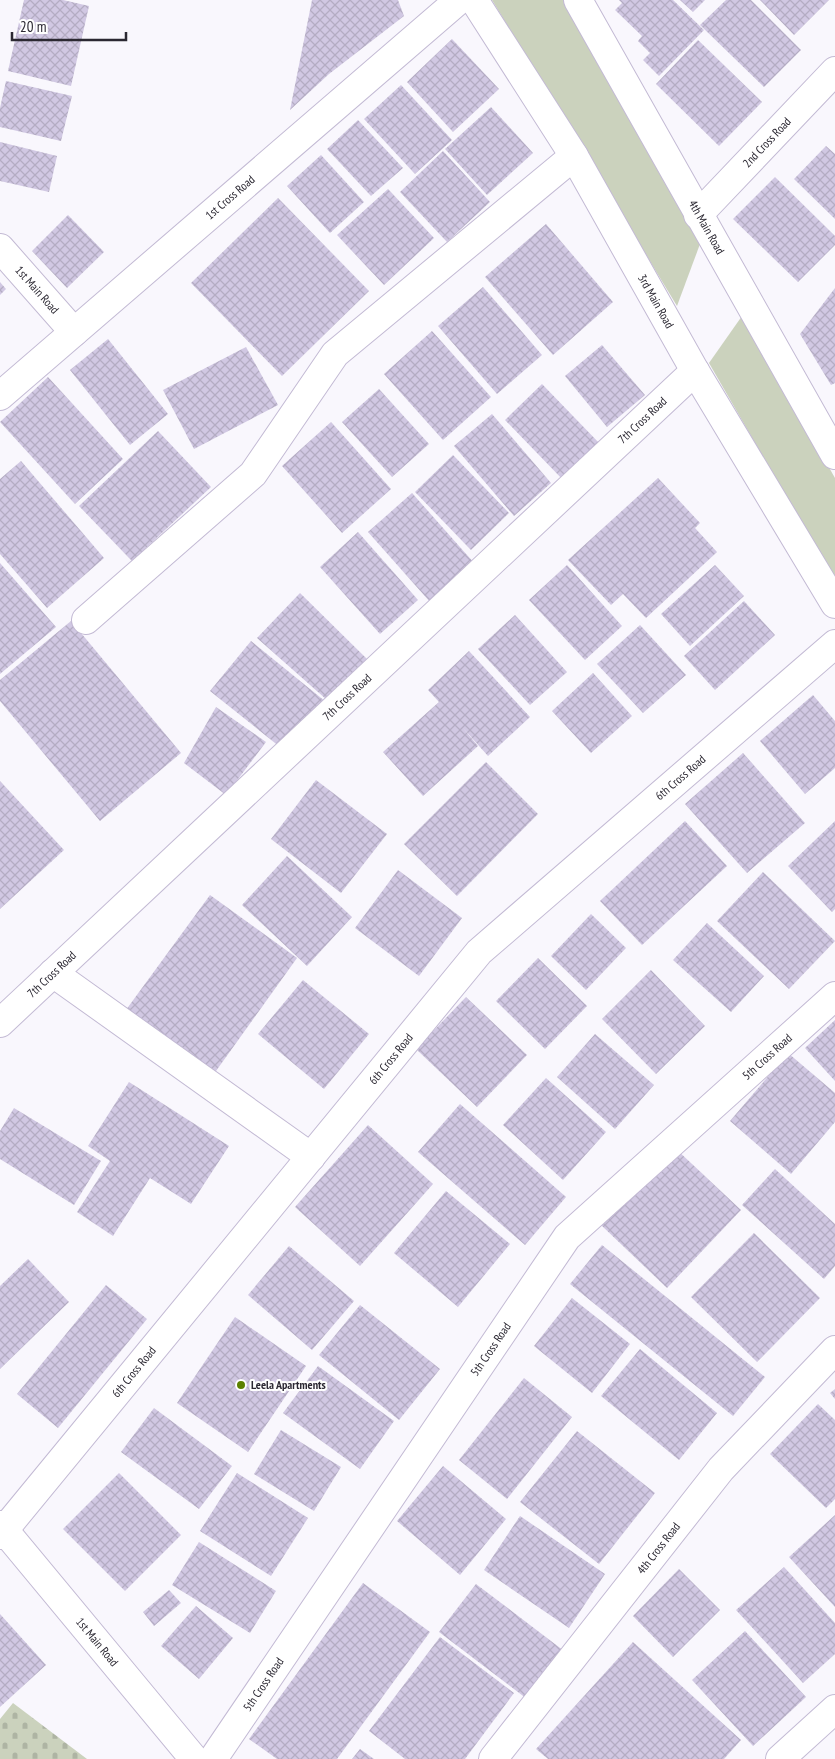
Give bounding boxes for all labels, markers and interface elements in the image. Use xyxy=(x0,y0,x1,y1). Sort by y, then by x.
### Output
scale bar xyxy=(12,10,126,42)
text: 20 m xyxy=(20,17,46,36)
street label: 2nd Cross Road xyxy=(739,114,794,170)
street label: 1st Cross Road xyxy=(202,172,258,222)
street label: 4th Main Road xyxy=(686,197,728,257)
street label: 1st Main Road xyxy=(12,263,62,317)
street label: 3rd Main Road xyxy=(635,271,677,331)
street label: 7th Cross Road xyxy=(615,393,670,446)
street label: 7th Cross Road xyxy=(319,670,374,723)
street label: 6th Cross Road xyxy=(652,751,708,803)
street label: 7th Cross Road xyxy=(24,948,79,1001)
street label: 6th Cross Road xyxy=(365,1030,416,1087)
street label: 5th Cross Road xyxy=(739,1030,795,1083)
street label: 5th Cross Road xyxy=(467,1319,514,1379)
street label: 6th Cross Road xyxy=(108,1343,159,1400)
place label: Leela Apartments xyxy=(251,1377,326,1392)
marker: Leela Apartments xyxy=(235,1379,247,1391)
street label: 4th Cross Road xyxy=(633,1519,683,1577)
street label: 1st Main Road xyxy=(73,1614,122,1669)
street label: 5th Cross Road xyxy=(240,1655,287,1714)

